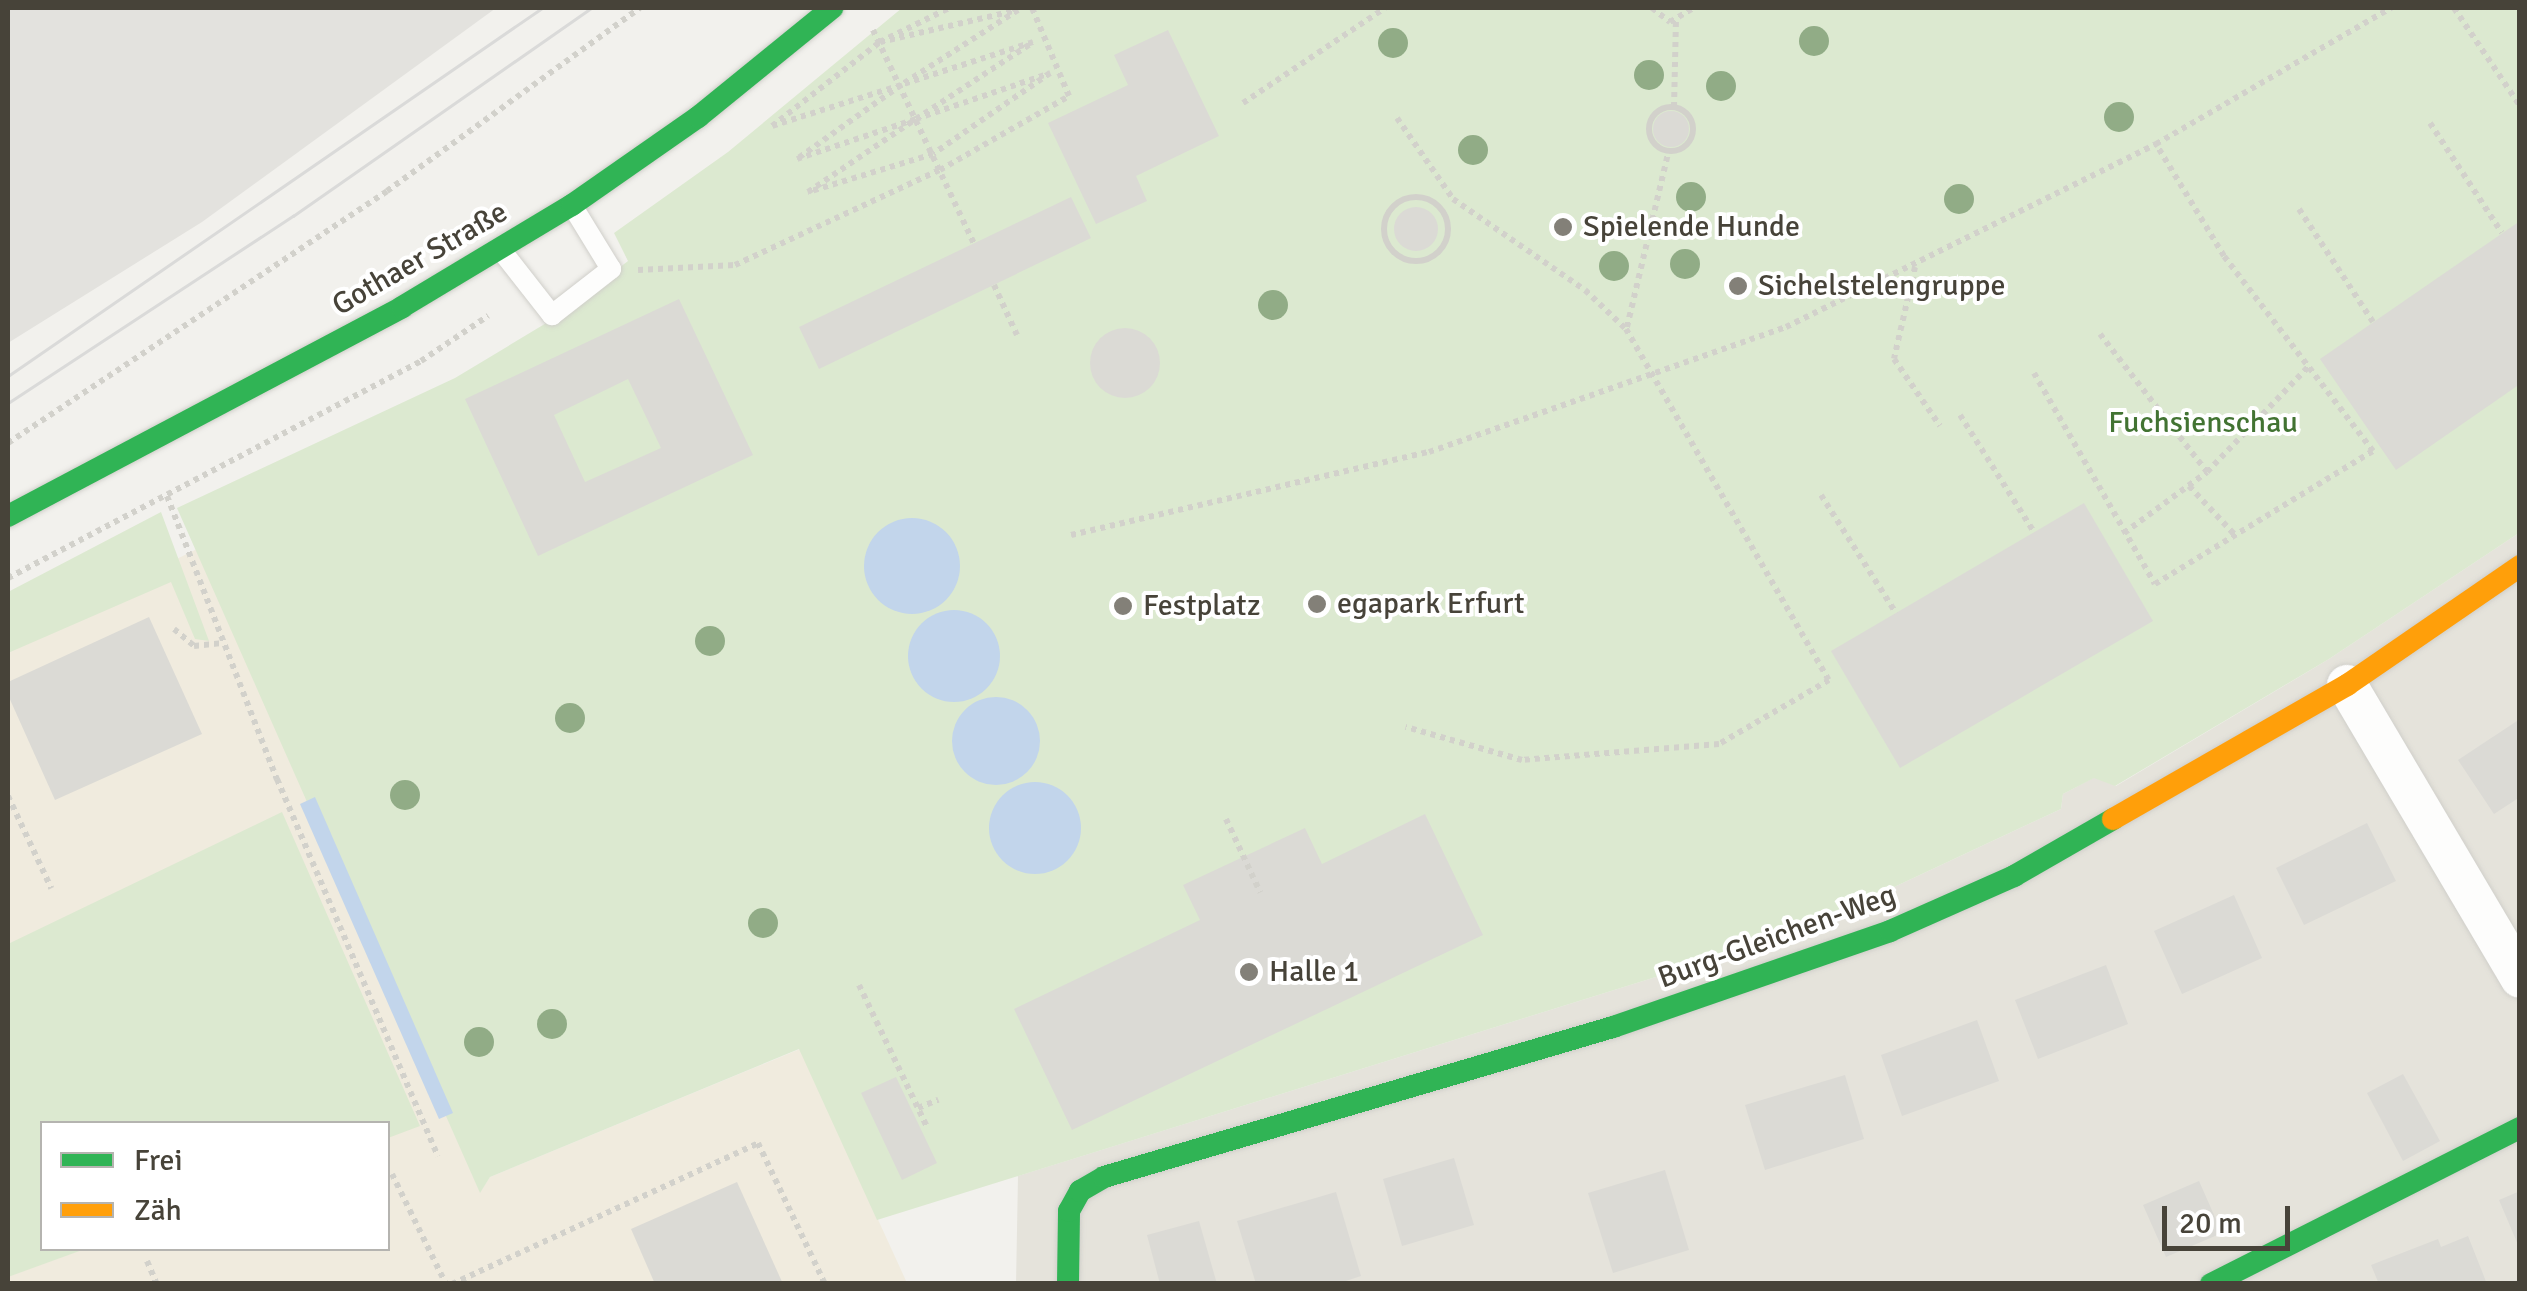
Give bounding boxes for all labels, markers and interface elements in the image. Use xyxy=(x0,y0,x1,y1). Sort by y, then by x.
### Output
street label: Gothaer Straße xyxy=(326,194,514,324)
place label: Spielende Hunde xyxy=(1583,209,1800,245)
marker: Spielende Hunde xyxy=(1552,216,1574,238)
place label: Sichelstelengruppe xyxy=(1758,268,2005,304)
marker: Sichelstelengruppe xyxy=(1727,275,1749,297)
park label: Fuchsienschau xyxy=(2108,405,2298,441)
place label: egapark Erfurt xyxy=(1337,586,1524,622)
place label: Festplatz xyxy=(1143,588,1260,624)
marker: egapark Erfurt xyxy=(1306,593,1328,615)
marker: Festplatz xyxy=(1112,595,1134,617)
street label: Burg-Gleichen-Weg xyxy=(1653,877,1901,997)
place label: Halle 1 xyxy=(1269,954,1359,990)
marker: Halle 1 xyxy=(1238,961,1260,983)
legend xyxy=(40,1121,390,1251)
text: Frei xyxy=(134,1142,183,1179)
scale bar xyxy=(2167,1186,2294,1248)
text: Zäh xyxy=(134,1192,182,1229)
text: 20 m xyxy=(2179,1205,2242,1242)

